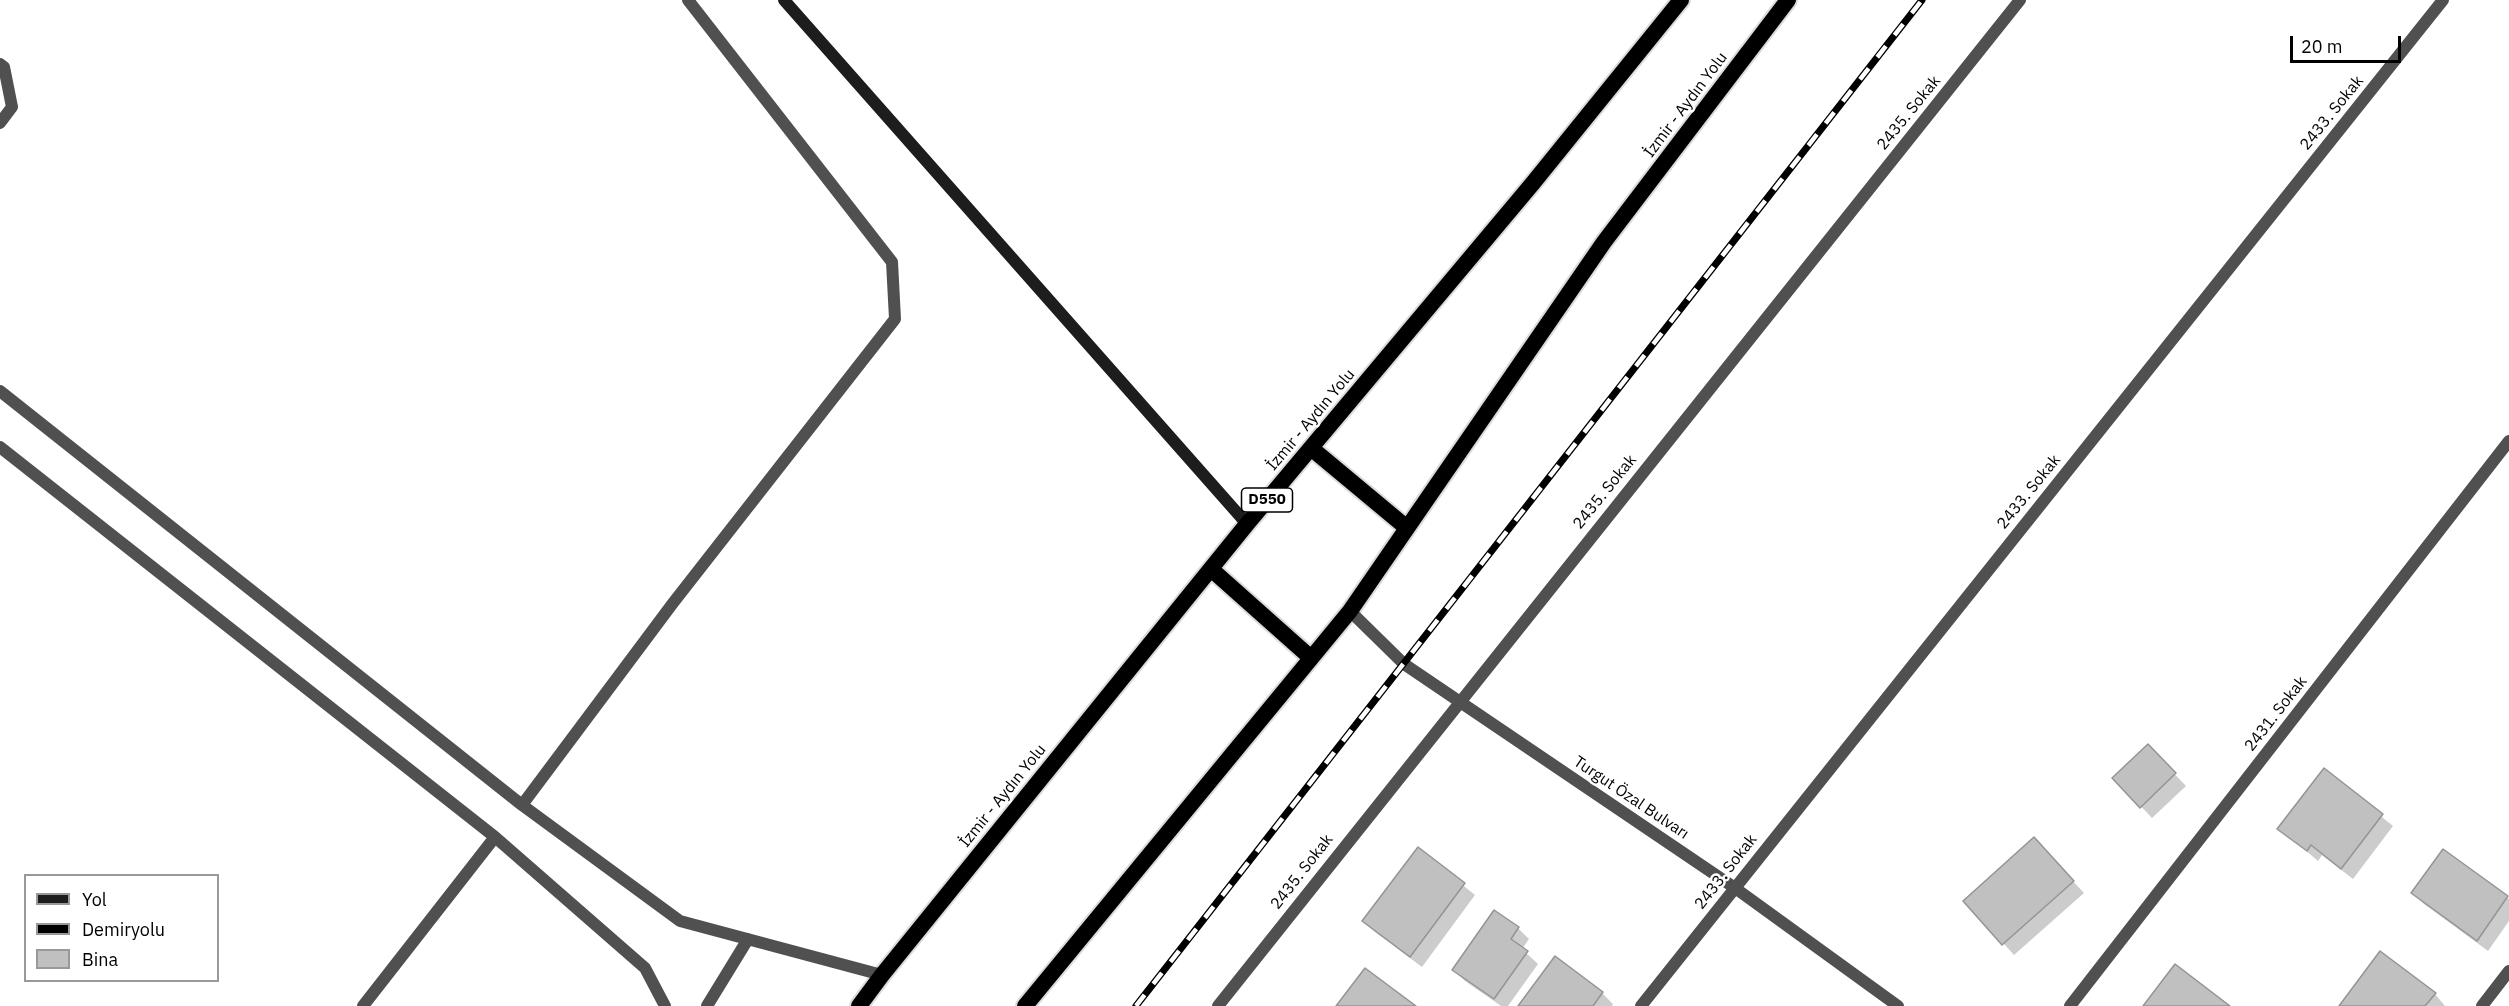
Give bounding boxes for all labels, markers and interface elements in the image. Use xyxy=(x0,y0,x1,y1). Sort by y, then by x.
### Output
scale bar xyxy=(2293,24,2404,62)
text: 20 m xyxy=(2301,35,2343,58)
street label: İzmir - Aydın Yolu xyxy=(1640,49,1732,161)
street label: 2435. Sokak xyxy=(1873,72,1945,154)
street label: 2433. Sokak xyxy=(2296,72,2368,154)
street label: İzmir - Aydın Yolu xyxy=(1263,365,1359,475)
street label: 2435. Sokak xyxy=(1569,451,1641,533)
street label: 2433. Sokak xyxy=(1993,451,2065,533)
road number: D550 xyxy=(1242,488,1292,512)
street label: 2431. Sokak xyxy=(2241,673,2311,755)
street label: İzmir - Aydın Yolu xyxy=(956,741,1050,851)
street label: Turgut Özal Bulvarı xyxy=(1570,752,1692,844)
street label: 2435. Sokak xyxy=(1267,831,1337,913)
street label: 2433. Sokak xyxy=(1691,831,1761,913)
legend xyxy=(24,874,219,982)
text: Yol xyxy=(82,888,107,911)
text: Demiryolu xyxy=(82,918,165,941)
text: Bina xyxy=(82,948,118,971)

